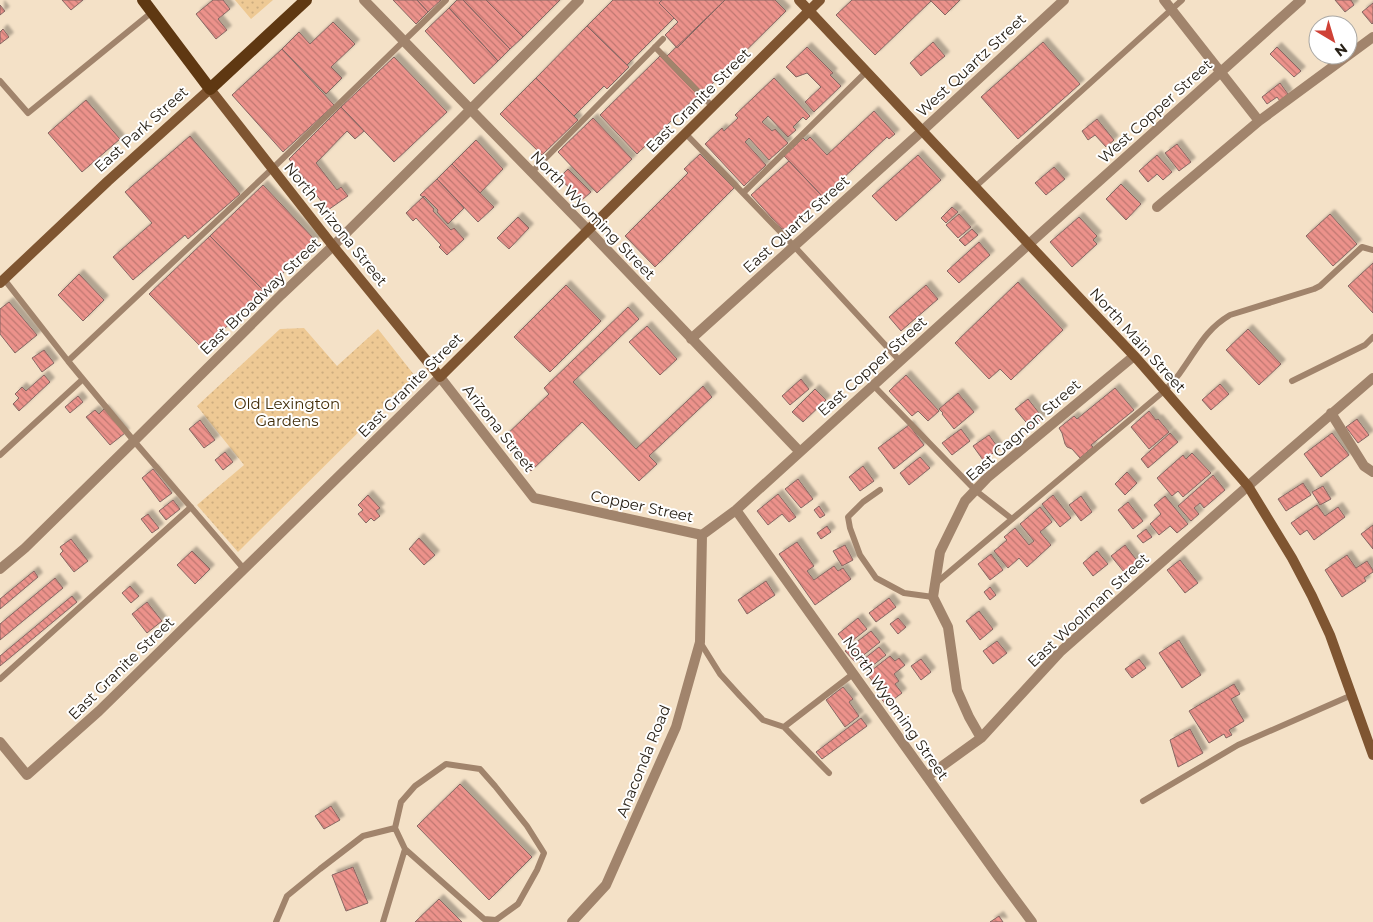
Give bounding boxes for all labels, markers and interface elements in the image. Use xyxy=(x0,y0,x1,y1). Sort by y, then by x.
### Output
street label: West Quartz Street xyxy=(912,9,1030,121)
north arrow xyxy=(1308,15,1358,65)
text: N xyxy=(1331,40,1351,61)
street label: East Granite Street xyxy=(642,44,754,156)
street label: West Copper Street xyxy=(1094,55,1216,167)
street label: East Park Street xyxy=(90,82,192,176)
street label: North Wyoming Street xyxy=(527,147,659,283)
street label: North Arizona Street xyxy=(280,158,392,290)
street label: East Quartz Street xyxy=(739,171,853,277)
street label: East Broadway Street xyxy=(196,233,324,359)
street label: North Main Street xyxy=(1086,284,1190,396)
street label: East Copper Street xyxy=(813,312,931,420)
street label: East Granite Street xyxy=(354,329,466,441)
street label: East Gagnon Street xyxy=(962,375,1084,485)
street label: Arizona Street xyxy=(459,380,539,476)
park label: Old Lexington Gardens xyxy=(234,394,340,430)
street label: Copper Street xyxy=(589,486,695,526)
street label: East Woolman Street xyxy=(1023,549,1153,671)
street label: East Granite Street xyxy=(64,612,178,724)
street label: North Wyoming Street xyxy=(839,632,953,784)
street label: Anaconda Road xyxy=(612,702,674,820)

